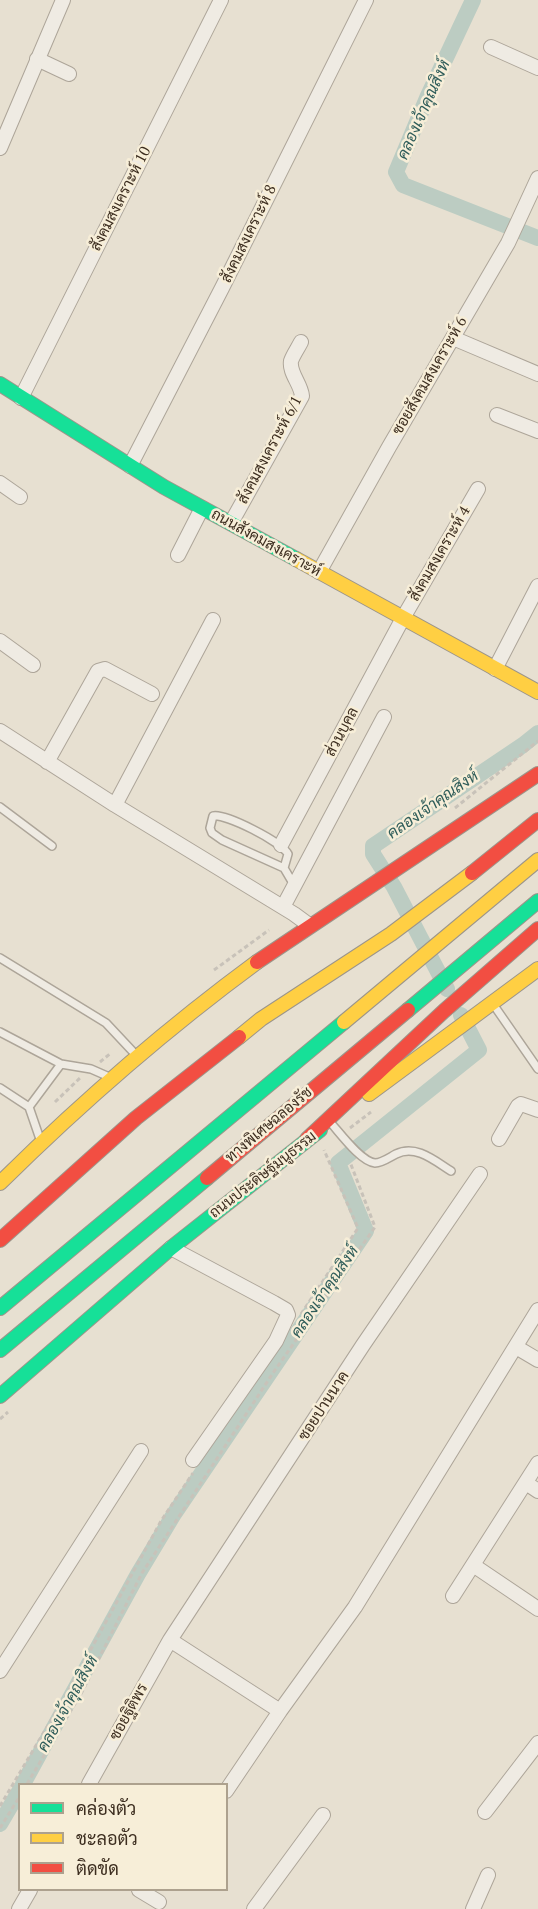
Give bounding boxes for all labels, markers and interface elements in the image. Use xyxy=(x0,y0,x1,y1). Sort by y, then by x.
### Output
water label: คลองเจ้าคุณสิงห์ xyxy=(393,57,455,163)
street label: สังคมสงเคราะห์ 10 xyxy=(87,144,155,254)
street label: สังคมสงเคราะห์ 8 xyxy=(218,182,280,286)
street label: ซอยสังคมสงเคราะห์ 6 xyxy=(389,314,471,438)
street label: สังคมสงเคราะห์ 6/1 xyxy=(234,393,306,507)
street label: สังคมสงเคราะห์ 4 xyxy=(406,503,474,605)
street label: ถนนสังคมสงเคราะห์ xyxy=(208,505,324,581)
street label: ส่วนบุคล xyxy=(322,704,362,760)
water label: คลองเจ้าคุณสิงห์ xyxy=(384,766,482,844)
street label: ทางพิเศษฉลองรัช xyxy=(222,1083,316,1167)
street label: ถนนประดิษฐ์มนูธรรม xyxy=(206,1128,320,1222)
water label: คลองเจ้าคุณสิงห์ xyxy=(287,1242,363,1342)
street label: ซอยปานนาค xyxy=(295,1368,353,1444)
water label: คลองเจ้าคุณสิงห์ xyxy=(34,1653,102,1755)
street label: ซอยฐิติพร xyxy=(106,1681,152,1743)
legend xyxy=(18,1783,228,1891)
text: คล่องตัว xyxy=(76,1796,136,1820)
text: ชะลอตัว xyxy=(76,1826,138,1850)
text: ติดขัด xyxy=(76,1856,119,1880)

